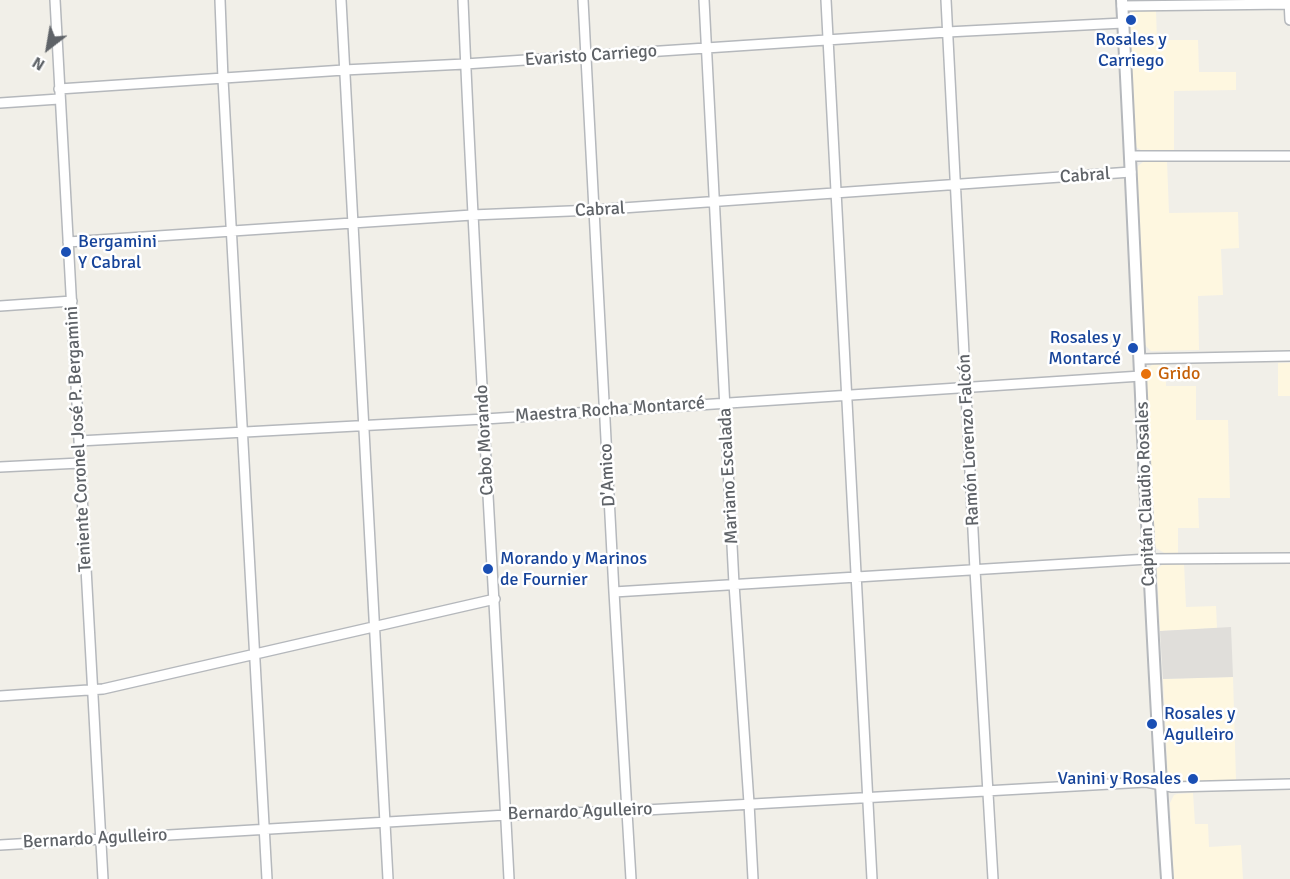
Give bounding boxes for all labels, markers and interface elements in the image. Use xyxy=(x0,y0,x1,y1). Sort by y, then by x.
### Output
marker: Rosales y Carriego xyxy=(1124,13,1138,27)
north arrow xyxy=(18,18,78,78)
place label: Rosales y Carriego xyxy=(1095,29,1167,72)
street label: Evaristo Carriego xyxy=(524,41,658,71)
text: N xyxy=(29,52,49,75)
street label: Cabral xyxy=(1059,163,1111,189)
street label: Cabral xyxy=(574,198,626,222)
place label: Bergamini Y Cabral xyxy=(78,231,157,274)
marker: Bergamini Y Cabral xyxy=(59,245,73,259)
street label: Teniente Coronel José P. Bergamini xyxy=(61,305,97,573)
place label: Rosales y Montarcé xyxy=(1048,327,1121,370)
marker: Rosales y Montarcé xyxy=(1126,341,1140,355)
street label: Ramón Lorenzo Falcón xyxy=(954,353,984,527)
place label: Grido xyxy=(1158,363,1200,385)
marker: Grido xyxy=(1139,367,1153,381)
street label: Cabo Morando xyxy=(471,384,499,496)
street label: Maestra Rocha Montarcé xyxy=(514,393,706,427)
street label: Capitán Claudio Rosales xyxy=(1132,401,1160,587)
street label: Mariano Escalada xyxy=(715,407,743,545)
street label: D'Amico xyxy=(596,443,620,507)
place label: Morando y Marinos de Fournier xyxy=(500,548,647,590)
marker: Morando y Marinos de Fournier xyxy=(481,562,495,576)
place label: Rosales y Agulleiro xyxy=(1164,703,1235,746)
marker: Rosales y Agulleiro xyxy=(1145,717,1159,731)
place label: Vanini y Rosales xyxy=(1058,768,1181,790)
marker: Vanini y Rosales xyxy=(1186,772,1200,786)
street label: Bernardo Agulleiro xyxy=(507,799,653,825)
street label: Bernardo Agulleiro xyxy=(22,824,168,854)

